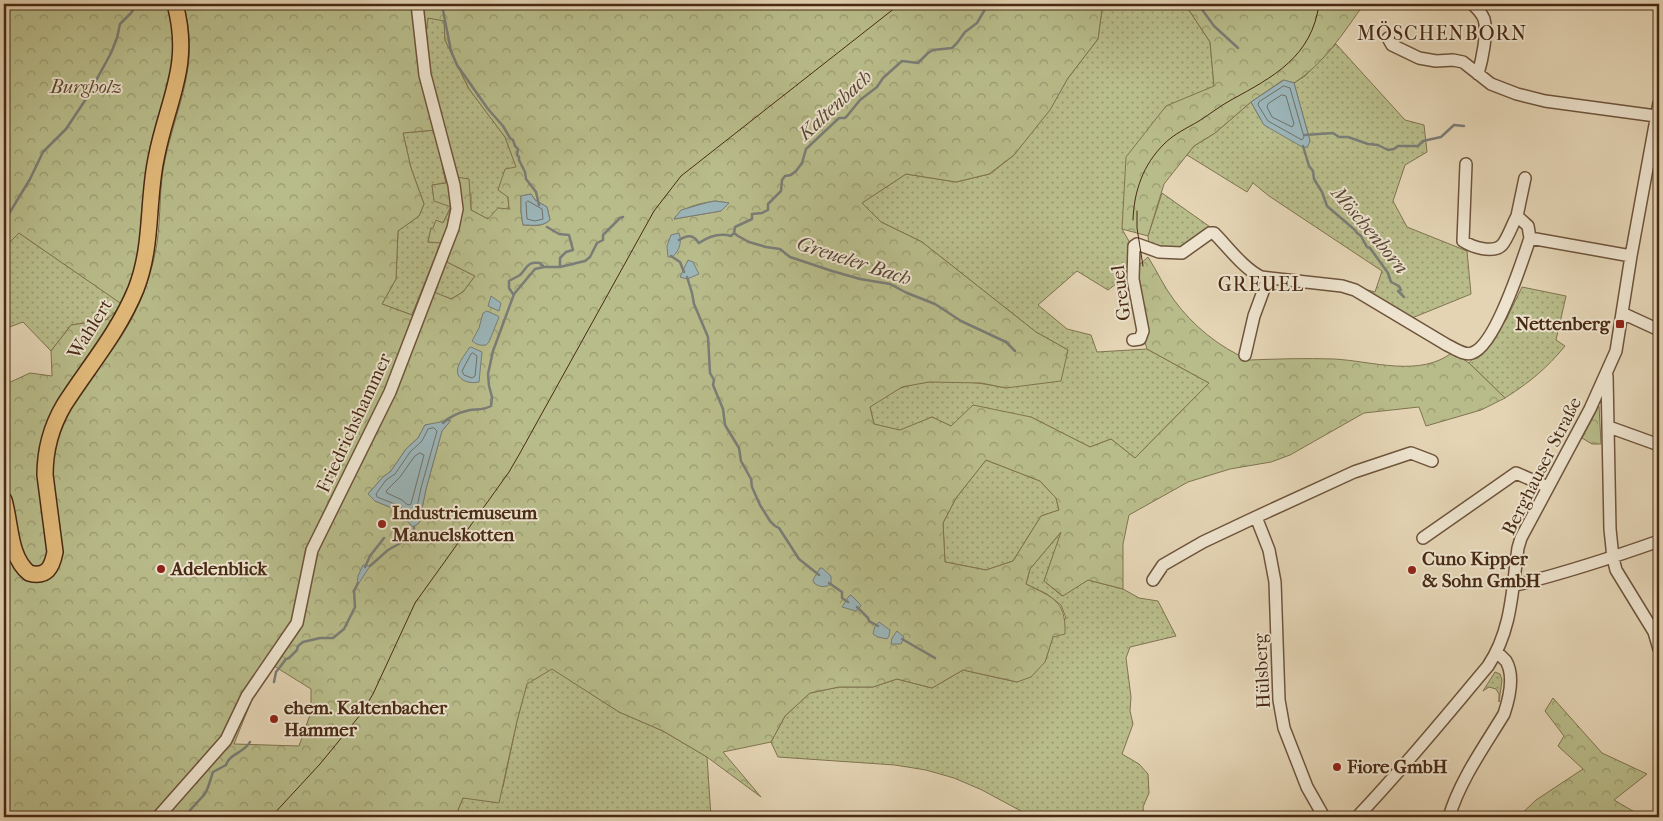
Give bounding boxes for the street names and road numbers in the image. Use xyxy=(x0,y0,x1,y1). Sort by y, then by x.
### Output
street label: Greuel xyxy=(1107,264,1135,322)
street label: Wahlert xyxy=(63,295,117,364)
street label: Friedrichshammer xyxy=(312,349,396,496)
street label: Berghauser Straße xyxy=(1498,393,1586,539)
street label: Hülsberg xyxy=(1249,632,1275,709)

